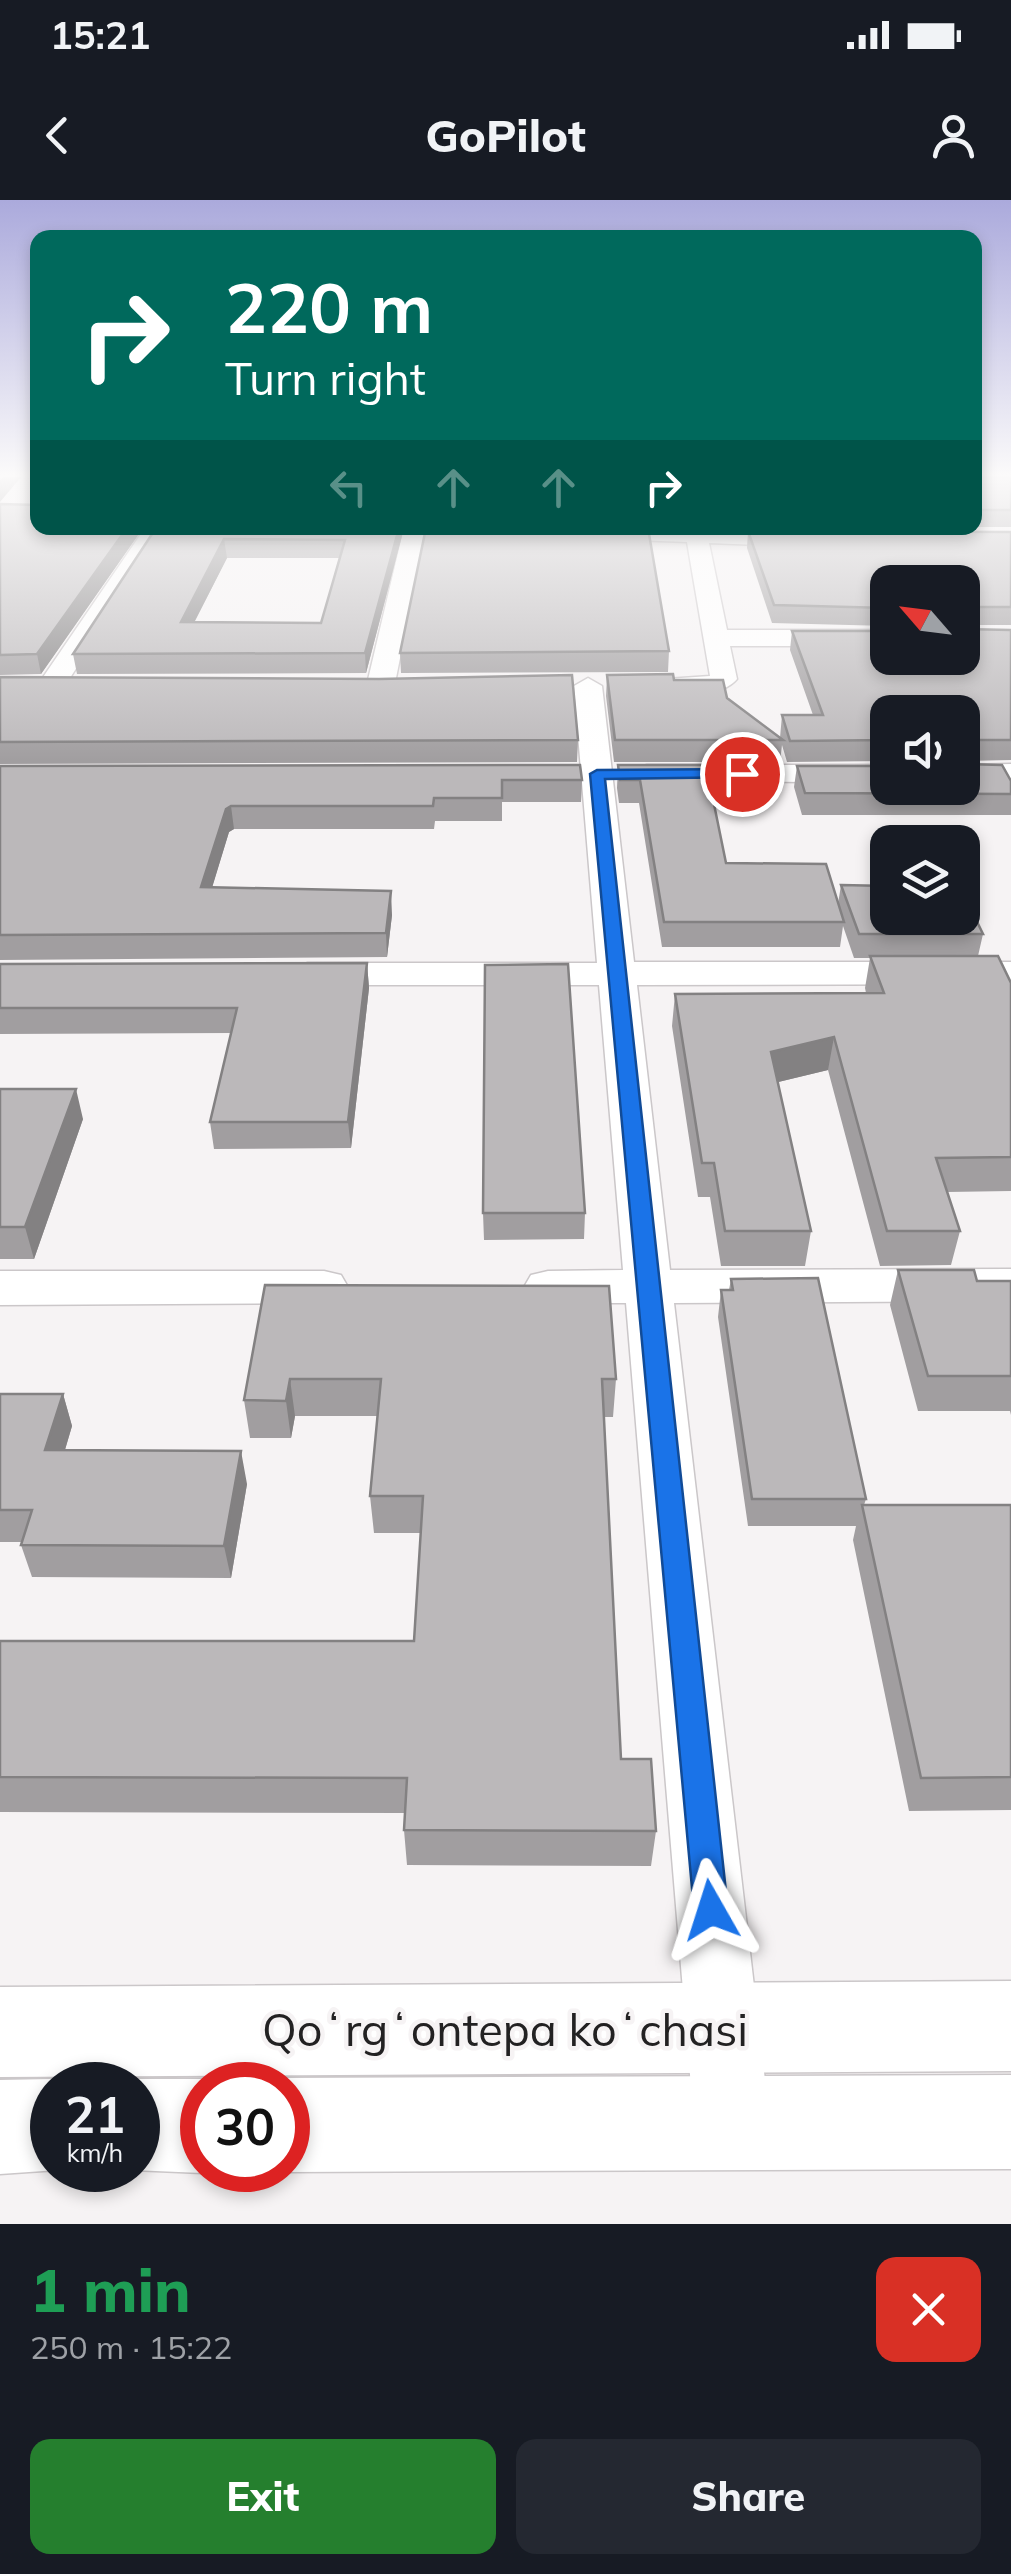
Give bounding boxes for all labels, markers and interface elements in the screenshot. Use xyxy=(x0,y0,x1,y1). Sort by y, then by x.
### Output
text: 15:21 xyxy=(50,11,151,59)
text: GoPilot xyxy=(425,107,586,163)
icon: back xyxy=(30,108,85,163)
icon: person xyxy=(926,108,981,163)
text: 220 m xyxy=(225,263,433,351)
icon: right xyxy=(60,270,190,400)
text: Turn right xyxy=(225,350,426,406)
icon: left xyxy=(321,460,376,515)
icon: ahead xyxy=(426,460,481,515)
icon: ahead xyxy=(531,460,586,515)
icon: right xyxy=(636,460,691,515)
north arrow xyxy=(870,565,980,675)
map controls xyxy=(870,565,980,935)
button: sound xyxy=(870,695,980,805)
pin xyxy=(700,732,785,817)
icon: arrive xyxy=(715,747,770,802)
button: layers xyxy=(870,825,980,935)
position arrow xyxy=(659,1858,763,1962)
street label: Qoʻrgʻontepa koʻchasi xyxy=(262,2001,748,2057)
speed limit sign: 30 xyxy=(180,2062,310,2192)
text: 21 xyxy=(65,2083,125,2146)
text: km/h xyxy=(67,2137,123,2168)
text: 1 min xyxy=(30,2252,191,2327)
button: close xyxy=(876,2257,981,2362)
text: 250 m · 15:22 xyxy=(30,2327,232,2367)
button: Exit xyxy=(30,2439,496,2554)
button: Share xyxy=(516,2439,981,2554)

